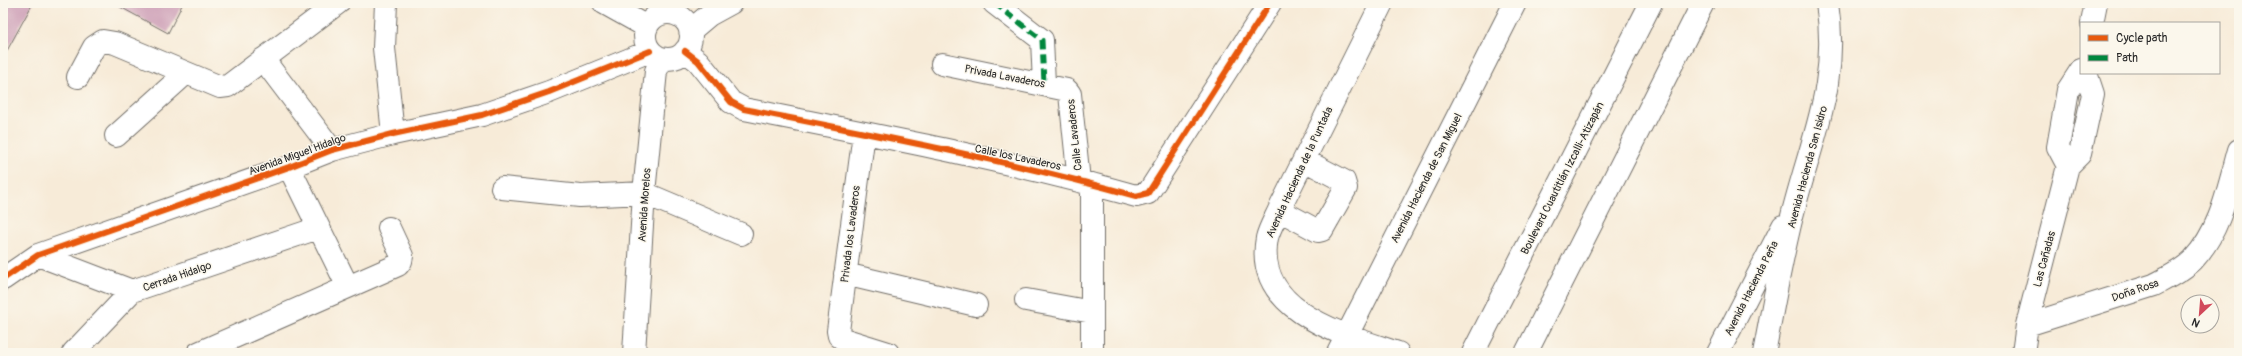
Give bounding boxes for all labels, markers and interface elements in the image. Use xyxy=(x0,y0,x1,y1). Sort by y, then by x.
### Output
legend xyxy=(2080,22,2220,74)
text: Cycle path xyxy=(2116,31,2168,46)
text: Path xyxy=(2116,51,2138,66)
street label: Privada Lavaderos xyxy=(963,62,1046,91)
street label: Calle Lavaderos xyxy=(1064,98,1085,171)
street label: Boulevard Cuautitlán Izcalli-Atizapán xyxy=(1518,100,1607,257)
street label: Avenida Hacienda San Isidro xyxy=(1785,104,1830,230)
street label: Avenida Hacienda de la Puntada xyxy=(1263,105,1336,240)
street label: Avenida Hacienda de San Miguel xyxy=(1388,111,1465,245)
street label: Avenida Miguel Hidalgo xyxy=(247,131,348,178)
street label: Calle los Lavaderos xyxy=(974,142,1062,173)
street label: Avenida Morelos xyxy=(635,168,654,242)
street label: Privada los Lavaderos xyxy=(838,185,863,283)
street label: Las Cañadas xyxy=(2031,230,2058,289)
street label: Avenida Hacienda Peña xyxy=(1722,239,1781,338)
street label: Cerrada Hidalgo xyxy=(141,259,213,294)
street label: Doña Rosa xyxy=(2110,276,2160,305)
north arrow xyxy=(2180,294,2220,334)
text: N xyxy=(2189,315,2202,330)

